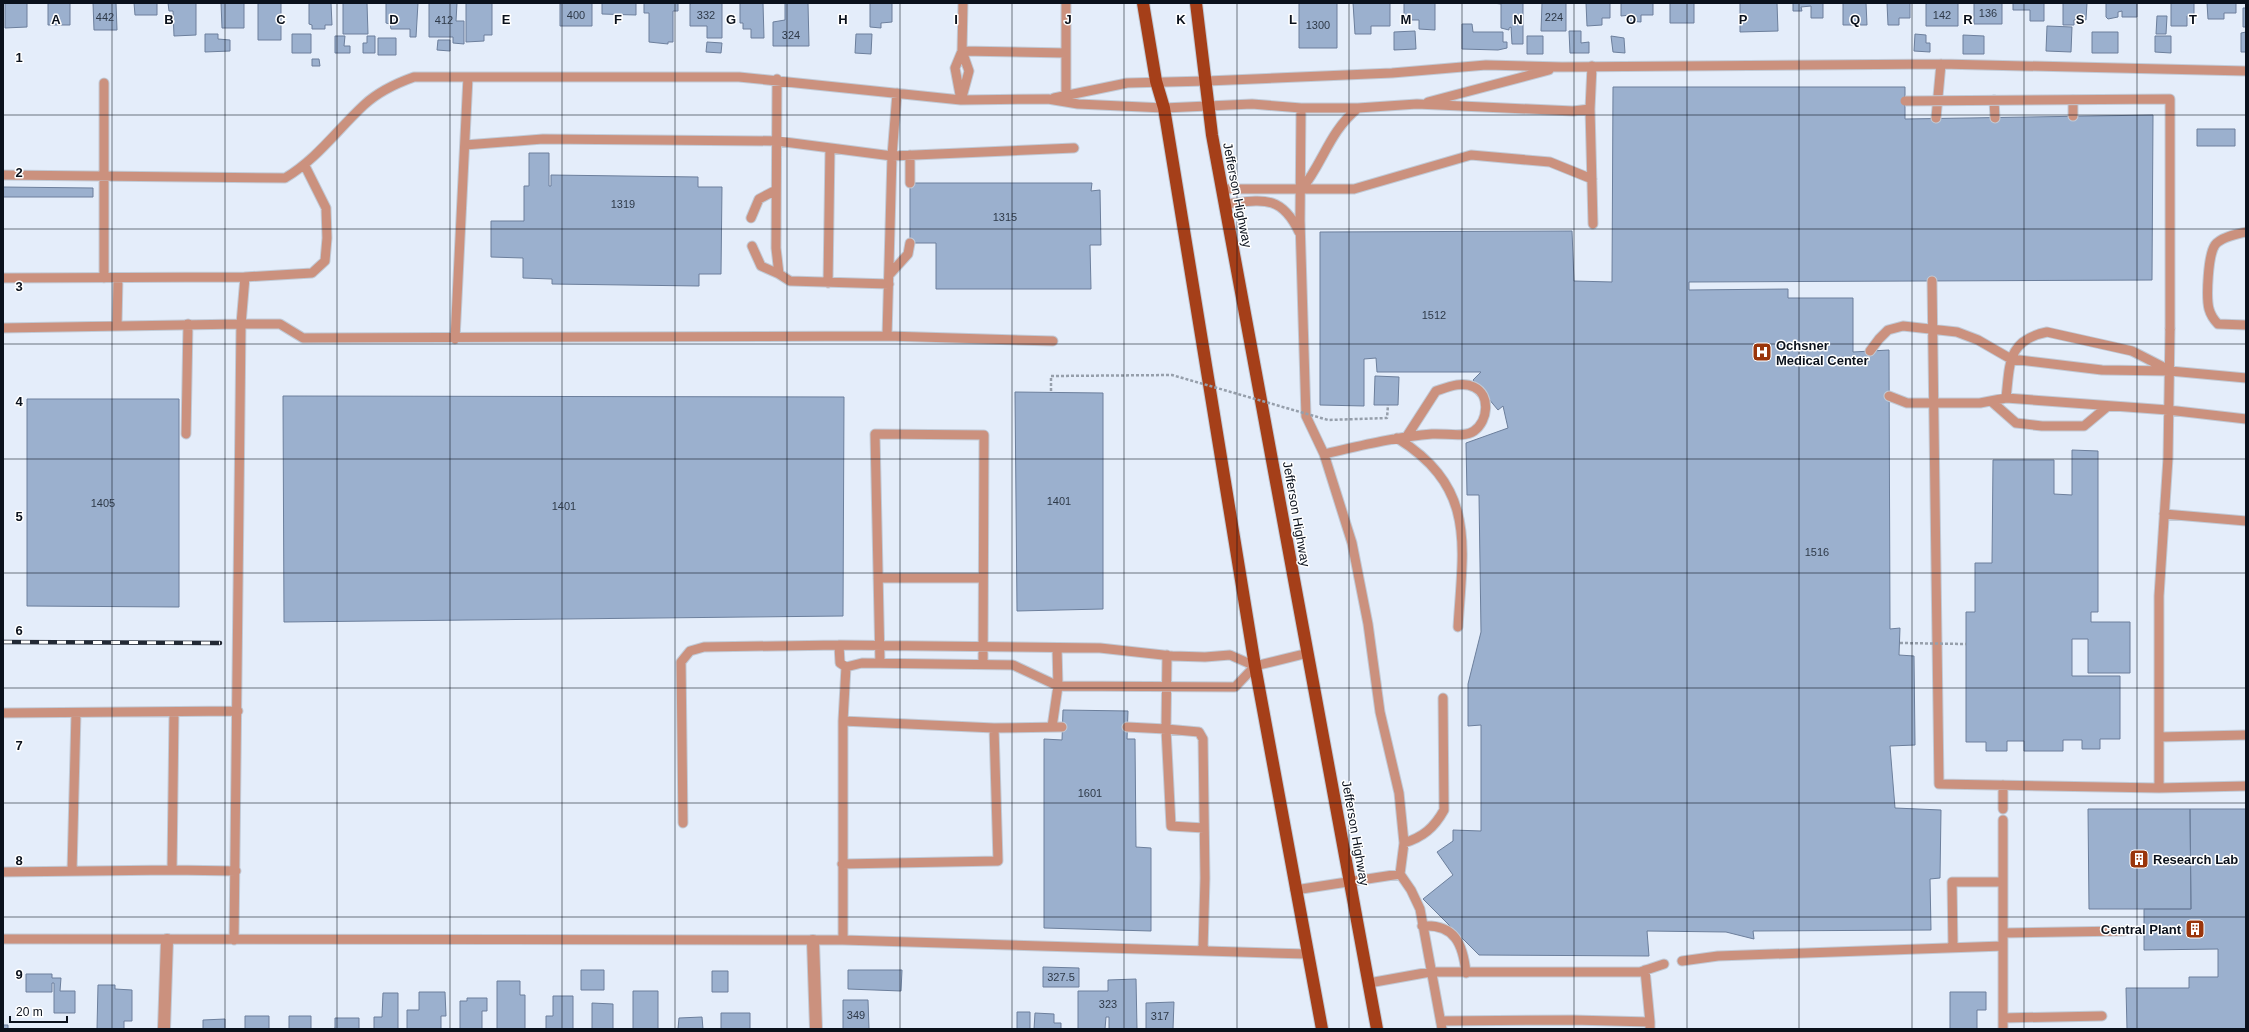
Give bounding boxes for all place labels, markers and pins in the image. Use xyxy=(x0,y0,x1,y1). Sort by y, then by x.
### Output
place label: Ochsner Medical Center xyxy=(1776,338,1868,368)
hospital icon: Ochsner Medical Center xyxy=(1751,341,1773,363)
building icon: Research Lab xyxy=(2128,848,2150,870)
place label: Research Lab xyxy=(2153,852,2238,867)
building icon: Central Plant xyxy=(2184,918,2206,940)
place label: Central Plant xyxy=(2101,922,2182,937)

